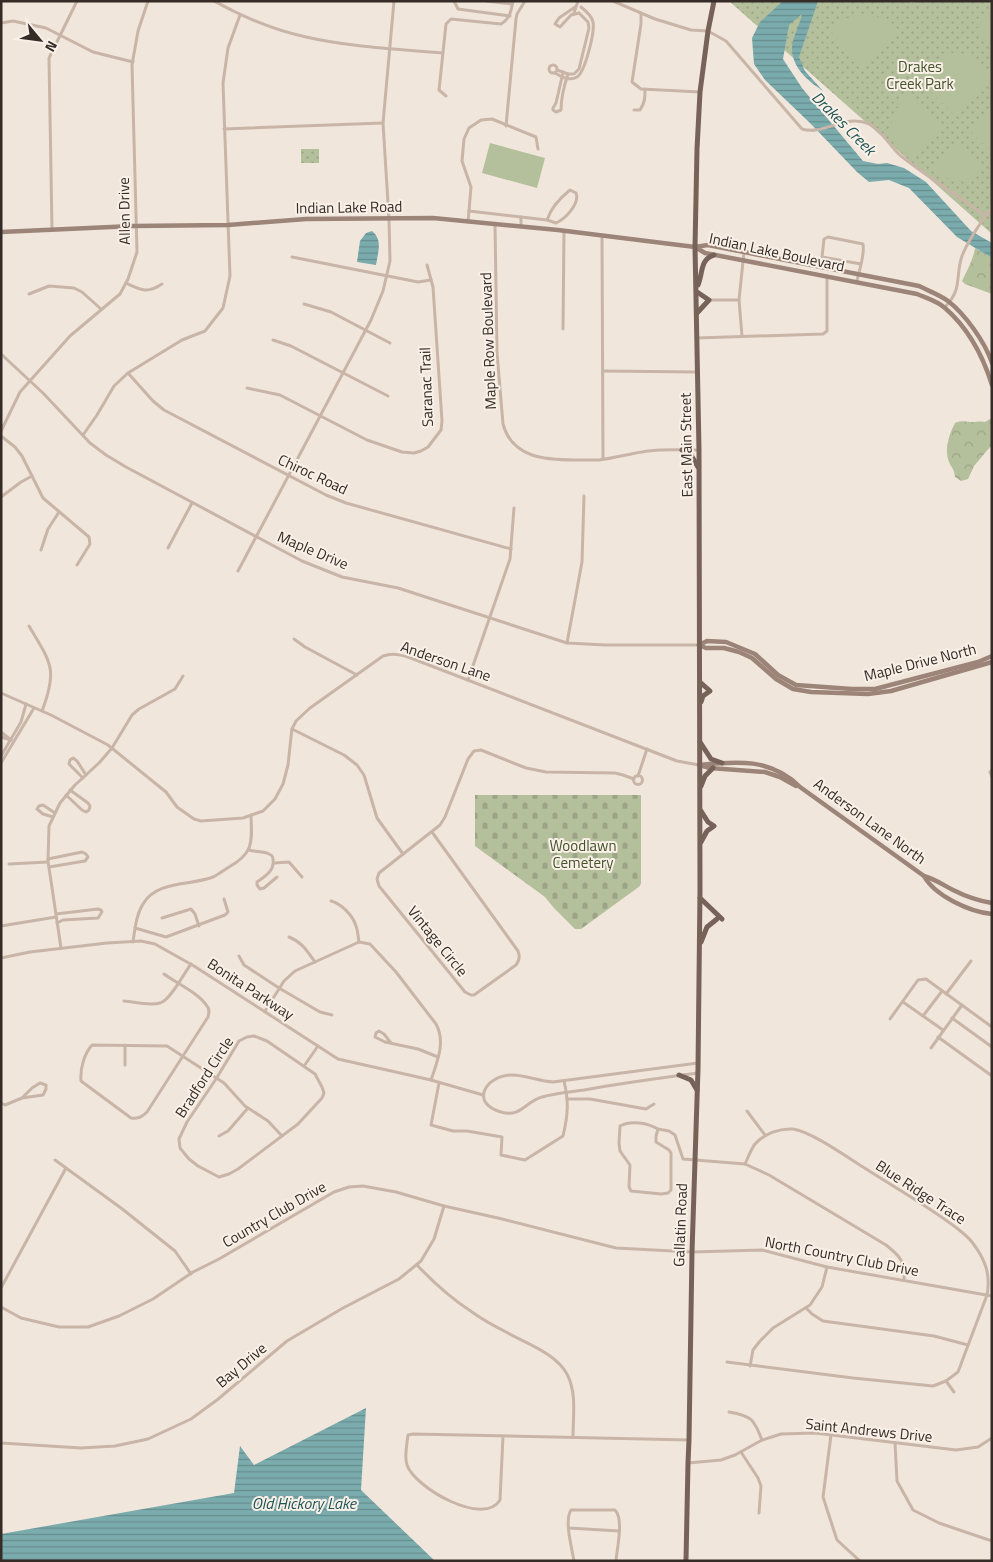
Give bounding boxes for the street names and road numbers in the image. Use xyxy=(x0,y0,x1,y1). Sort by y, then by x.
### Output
street label: Allen Drive xyxy=(112,177,136,245)
street label: Indian Lake Road xyxy=(295,195,403,219)
street label: Indian Lake Boulevard xyxy=(707,226,847,278)
street label: Maple Row Boulevard xyxy=(474,272,502,410)
street label: Saranac Trail xyxy=(413,347,439,427)
street label: East Main Street xyxy=(674,392,698,498)
street label: Chiroc Road xyxy=(274,448,352,500)
street label: Maple Drive xyxy=(274,525,352,575)
street label: Anderson Lane xyxy=(398,635,494,687)
street label: Maple Drive North xyxy=(861,637,979,687)
street label: Anderson Lane North xyxy=(809,772,931,870)
street label: Vintage Circle xyxy=(402,901,474,981)
street label: Bonita Parkway xyxy=(203,952,299,1026)
street label: Bradford Circle xyxy=(169,1032,239,1122)
street label: Blue Ridge Trace xyxy=(871,1154,971,1230)
street label: Country Club Drive xyxy=(218,1175,330,1253)
street label: Gallatin Road xyxy=(667,1183,693,1267)
street label: North Country Club Drive xyxy=(763,1230,921,1282)
street label: Bay Drive xyxy=(211,1337,271,1393)
street label: Saint Andrews Drive xyxy=(804,1412,934,1448)

